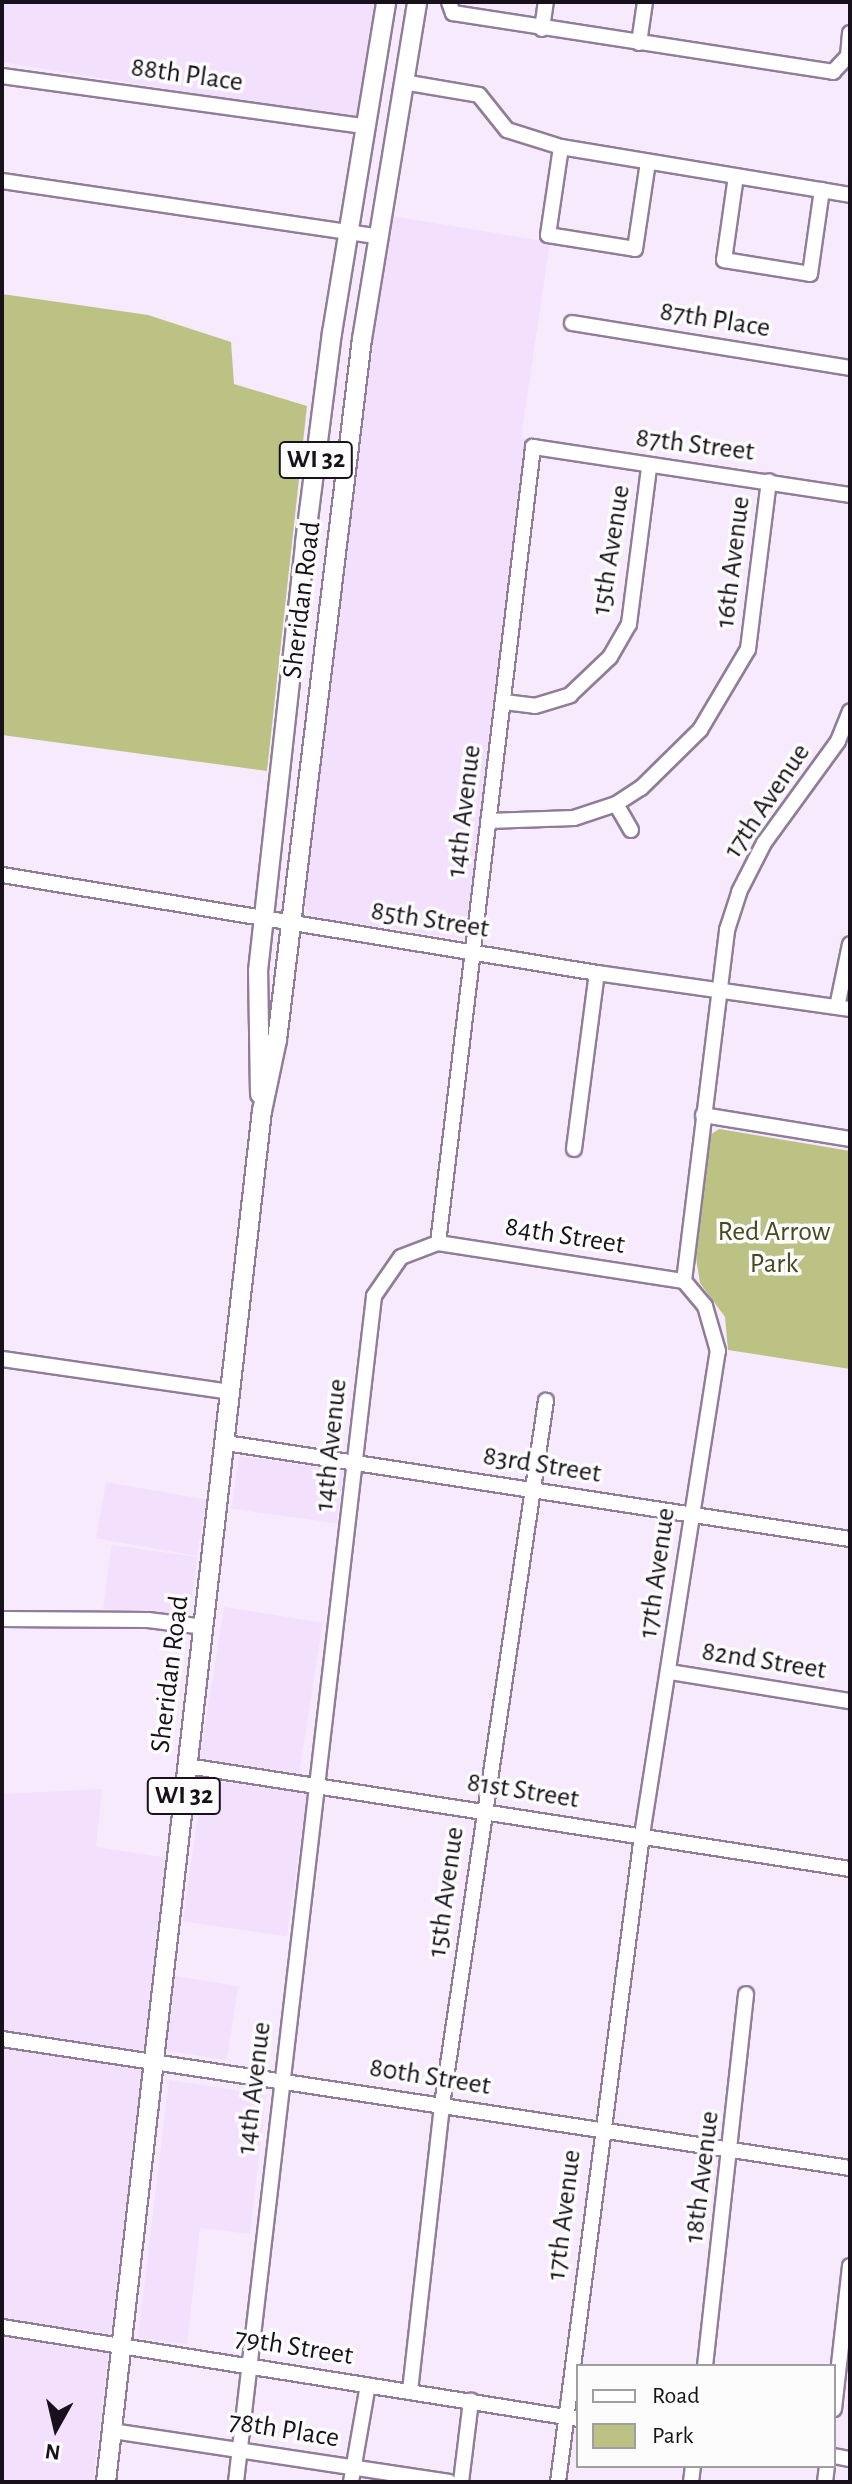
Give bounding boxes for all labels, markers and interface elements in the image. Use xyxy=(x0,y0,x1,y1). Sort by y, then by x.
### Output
street label: 88th Place xyxy=(129,51,245,99)
street label: 87th Place xyxy=(657,295,773,345)
street label: 87th Street xyxy=(634,421,756,469)
road number: WI 32 xyxy=(278,438,354,482)
street label: 15th Avenue xyxy=(584,483,638,617)
street label: 16th Avenue xyxy=(708,494,758,630)
street label: Sheridan Road xyxy=(276,519,328,681)
street label: 17th Avenue xyxy=(716,737,818,865)
street label: 14th Avenue xyxy=(439,743,489,879)
street label: 85th Street xyxy=(369,894,491,946)
street label: 84th Street xyxy=(503,1210,627,1262)
park label: Red Arrow Park xyxy=(718,1215,830,1281)
street label: 14th Avenue xyxy=(307,1377,355,1513)
street label: 83rd Street xyxy=(481,1439,603,1491)
street label: 17th Avenue xyxy=(631,1506,683,1640)
street label: Sheridan Road xyxy=(144,1593,196,1755)
street label: 82nd Street xyxy=(699,1635,829,1687)
street label: 81st Street xyxy=(465,1766,581,1816)
road number: WI 32 xyxy=(146,1774,222,1818)
street label: 15th Avenue xyxy=(420,1825,472,1959)
street label: 14th Avenue xyxy=(229,2020,279,2156)
street label: 80th Street xyxy=(367,2051,493,2103)
street label: 18th Avenue xyxy=(677,2109,727,2245)
street label: 17th Avenue xyxy=(539,2148,589,2282)
street label: 79th Street xyxy=(233,2321,355,2373)
legend xyxy=(576,2364,836,2468)
text: Road xyxy=(652,2384,700,2408)
north arrow xyxy=(16,2388,96,2468)
street label: 78th Place xyxy=(226,2405,342,2455)
text: Park xyxy=(652,2424,693,2448)
text: N xyxy=(44,2440,62,2464)

